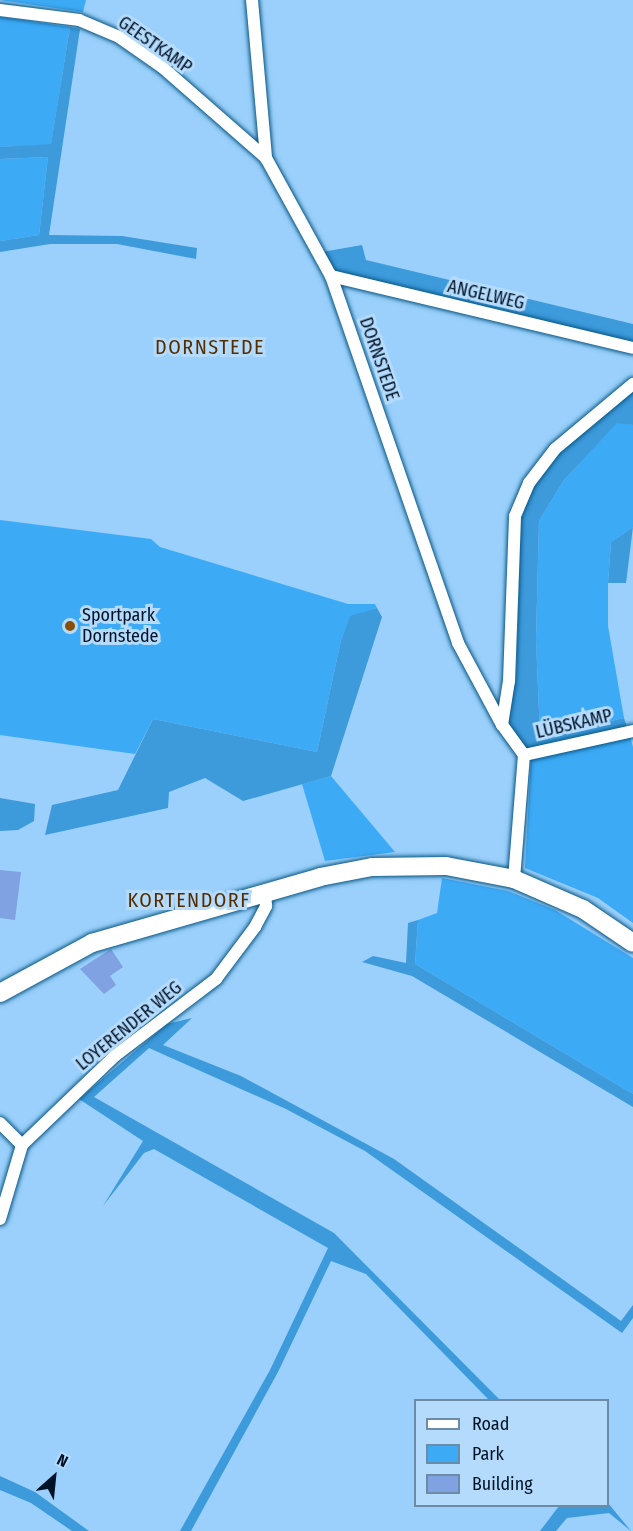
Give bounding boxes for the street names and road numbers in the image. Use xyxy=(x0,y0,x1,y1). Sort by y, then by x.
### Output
street label: GEESTKAMP xyxy=(114,12,196,78)
street label: ANGELWEG xyxy=(445,276,527,314)
street label: DORNSTEDE xyxy=(355,314,403,404)
street label: LÜBSKAMP xyxy=(534,705,614,743)
street label: LOYERENDER WEG xyxy=(72,977,186,1075)

